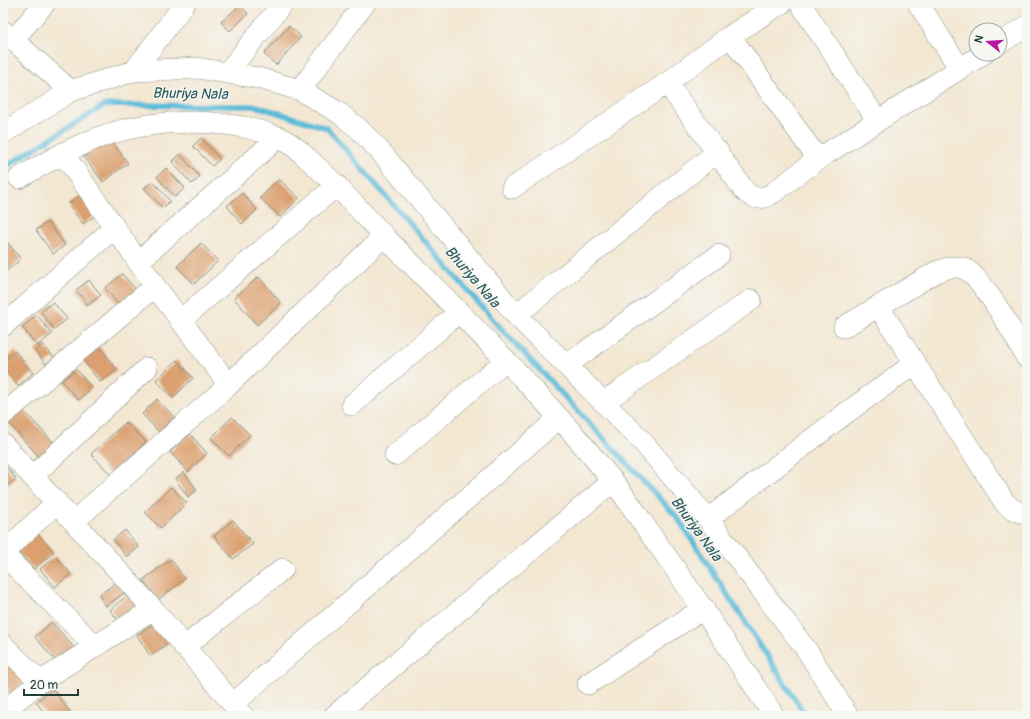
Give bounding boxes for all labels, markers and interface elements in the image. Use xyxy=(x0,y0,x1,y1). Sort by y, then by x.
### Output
north arrow xyxy=(968,22,1008,62)
text: N xyxy=(972,33,986,45)
water label: Bhuriya Nala xyxy=(152,84,229,104)
water label: Bhuriya Nala xyxy=(440,242,505,312)
water label: Bhuriya Nala xyxy=(666,493,726,566)
scale bar xyxy=(24,671,78,697)
text: 20 m xyxy=(30,678,59,693)

